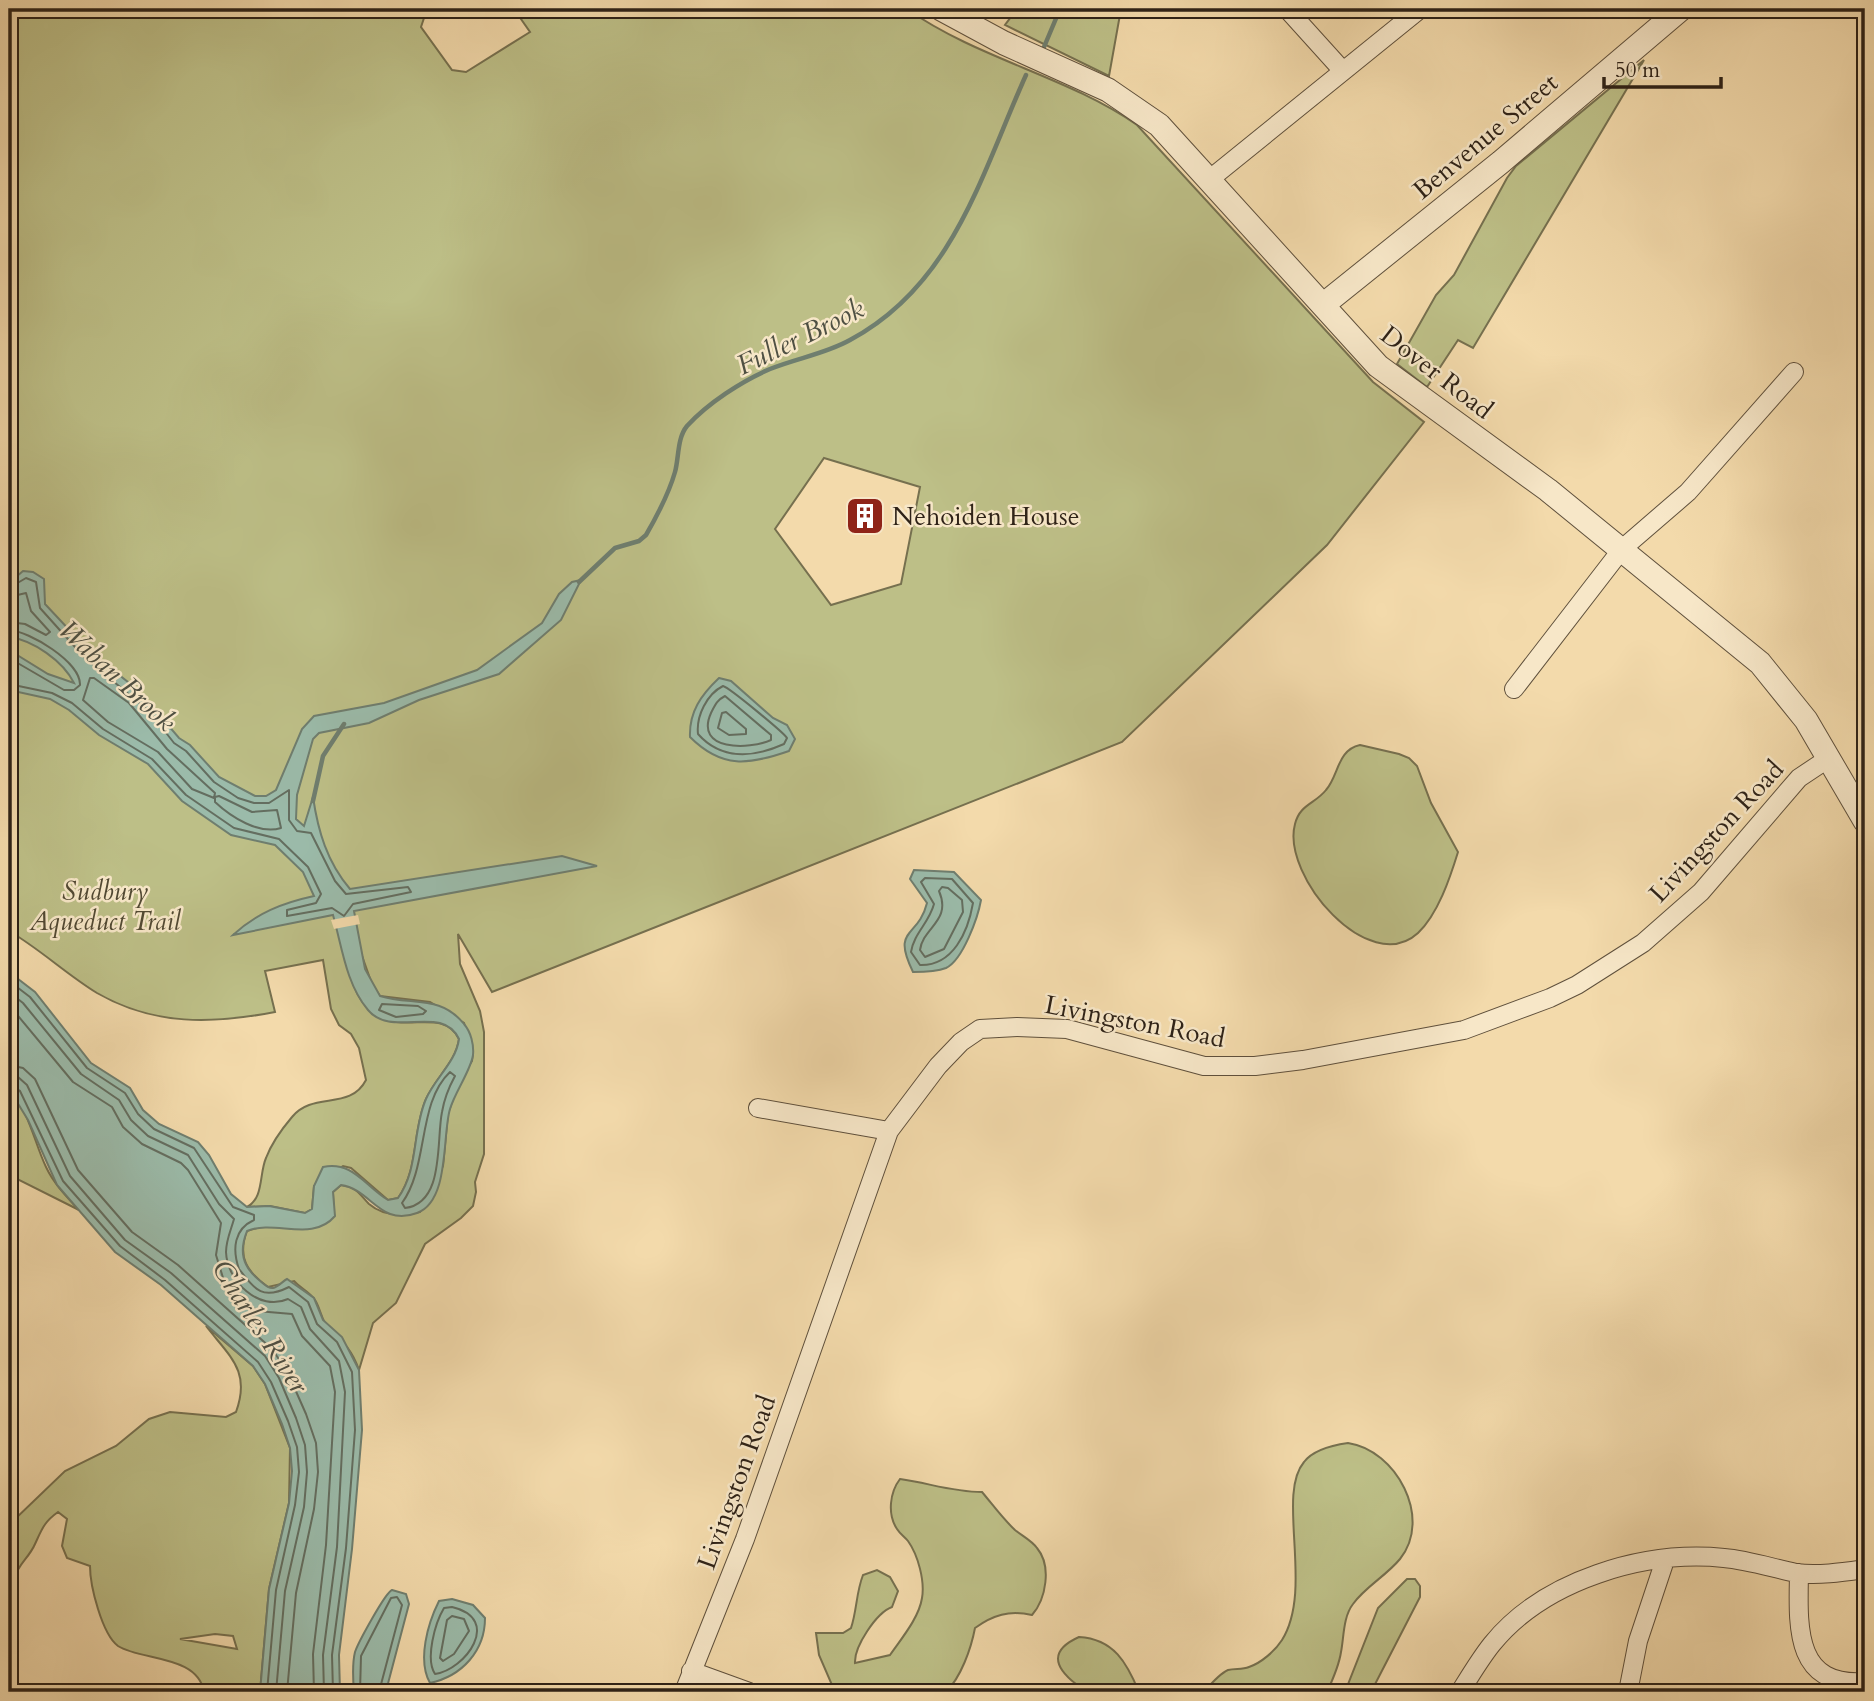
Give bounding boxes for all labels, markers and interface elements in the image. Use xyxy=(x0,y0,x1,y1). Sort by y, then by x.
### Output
scale bar xyxy=(1604,46,1722,90)
text: 50 m xyxy=(1615,56,1660,85)
street label: Benvenue Street xyxy=(1405,65,1565,208)
water label: Fuller Brook xyxy=(730,290,871,384)
street label: Dover Road xyxy=(1373,317,1500,427)
building icon: Nehoiden House xyxy=(844,495,886,537)
place label: Nehoiden House xyxy=(892,499,1080,534)
water label: Waban Brook xyxy=(50,611,185,740)
street label: Livingston Road xyxy=(1641,752,1792,910)
park label: Sudbury Aqueduct Trail xyxy=(28,874,181,939)
street label: Livingston Road xyxy=(1042,987,1228,1056)
water label: Charles River xyxy=(203,1252,318,1401)
street label: Livingston Road xyxy=(689,1390,784,1574)

